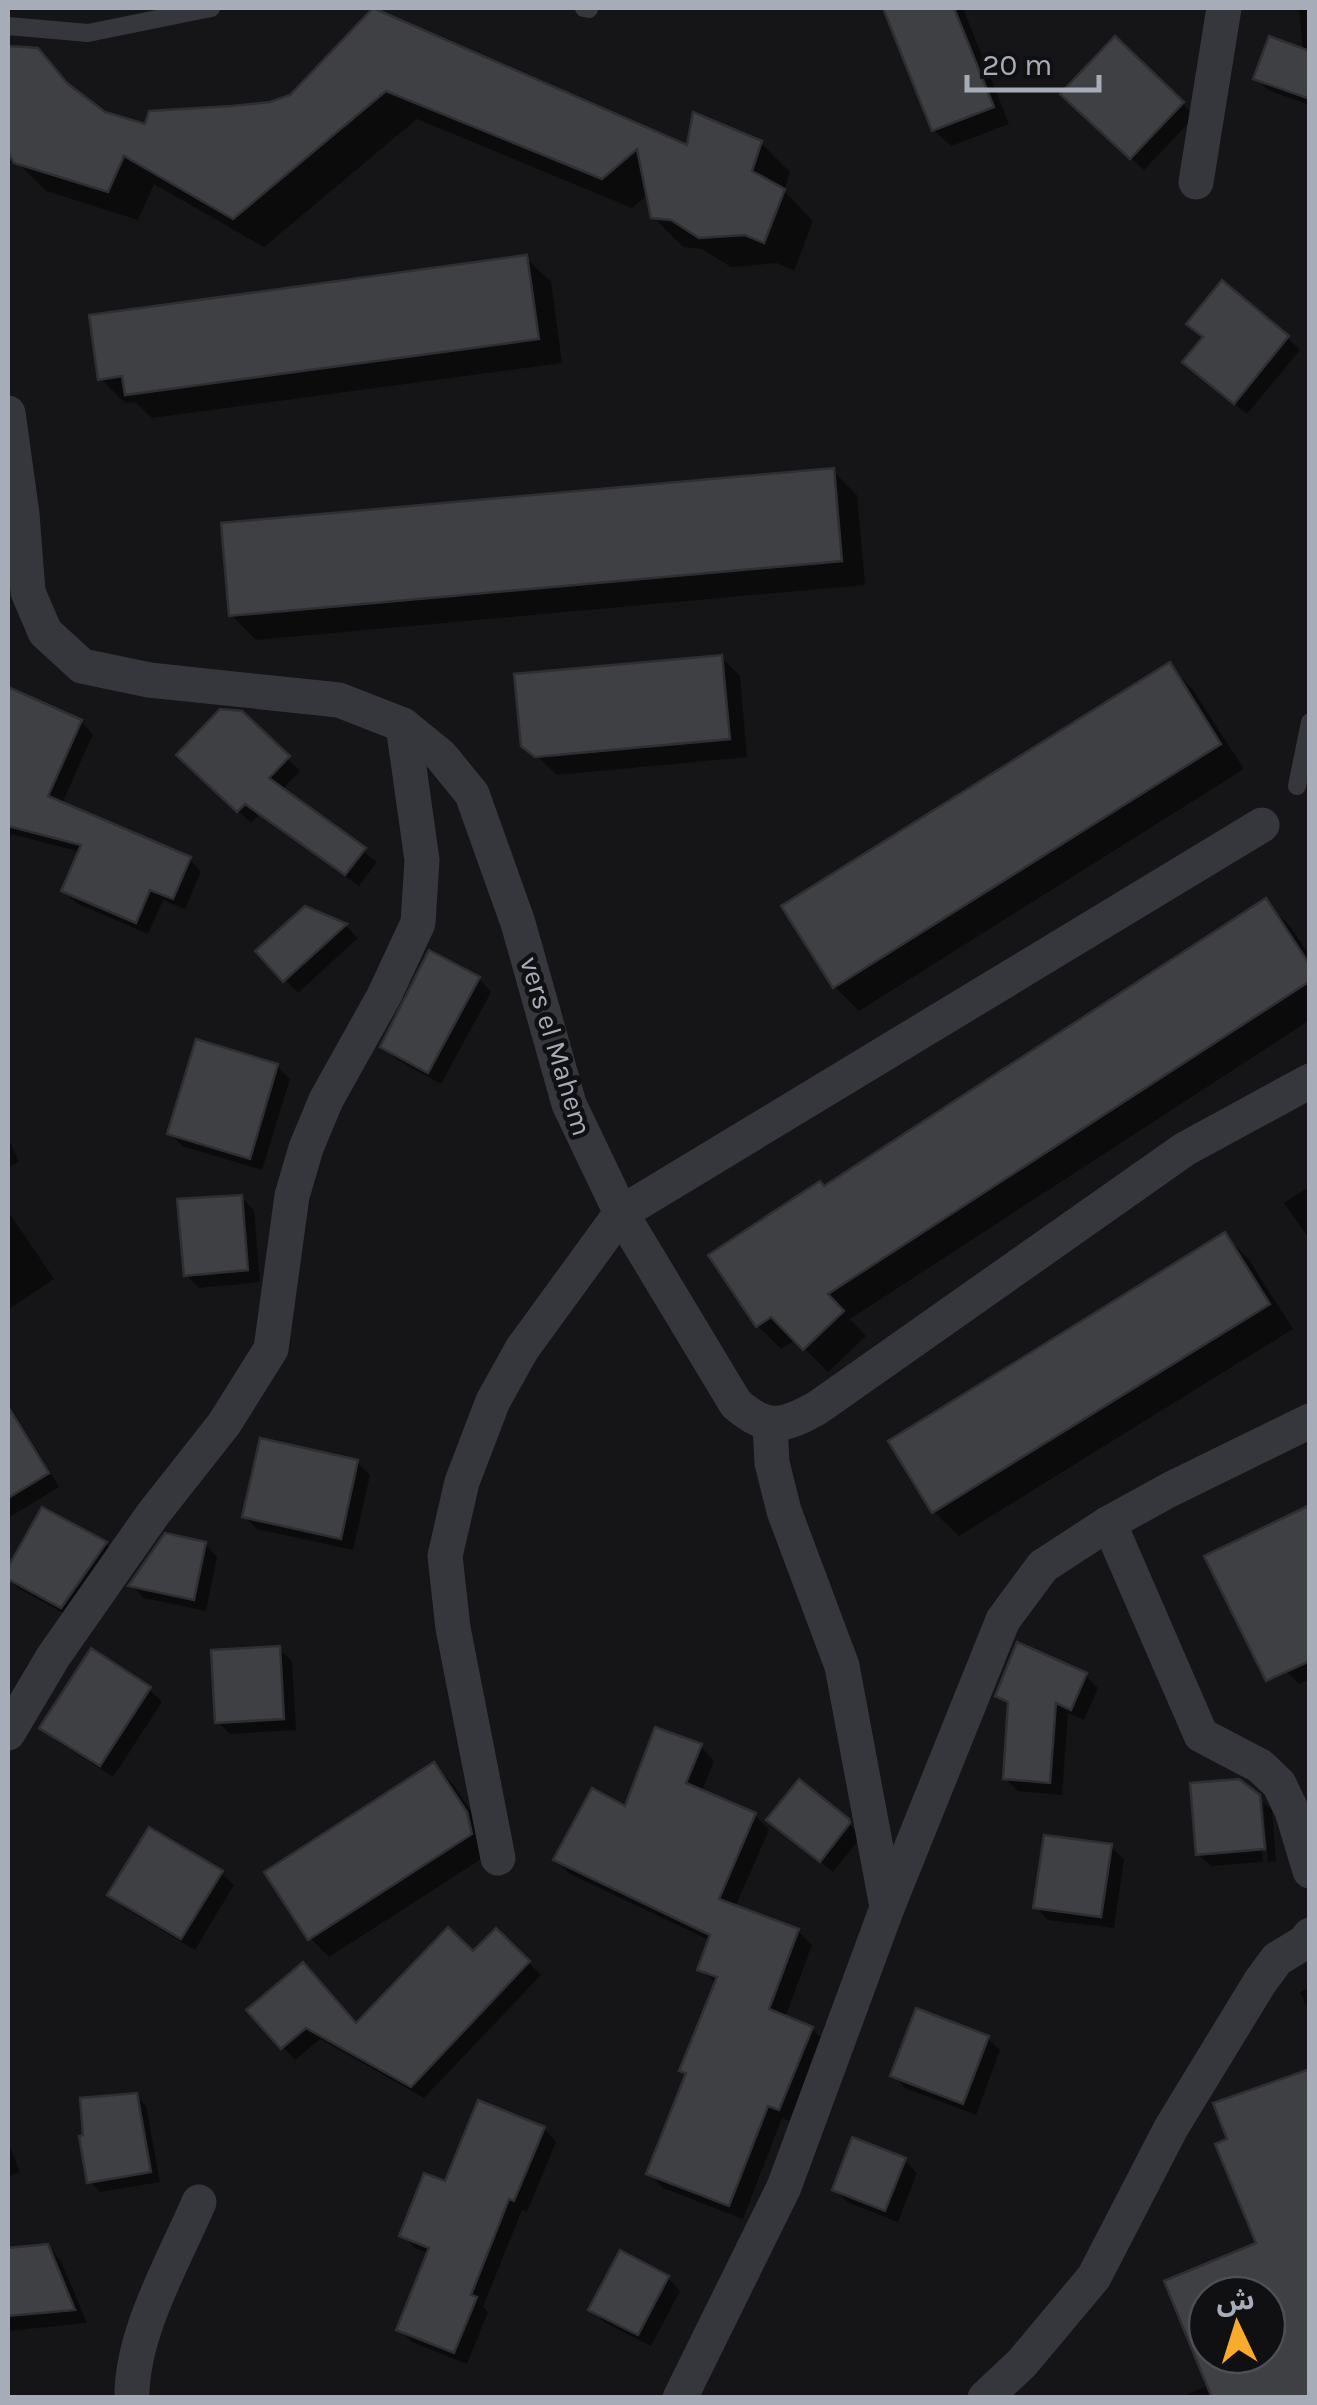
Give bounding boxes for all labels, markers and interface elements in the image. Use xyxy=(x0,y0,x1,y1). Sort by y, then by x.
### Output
scale bar xyxy=(967,30,1100,92)
text: 20 m xyxy=(982,47,1052,83)
street label: vers el Mahem xyxy=(513,953,599,1139)
north arrow xyxy=(1187,2275,1287,2375)
text: ش xyxy=(1215,2283,1256,2318)

